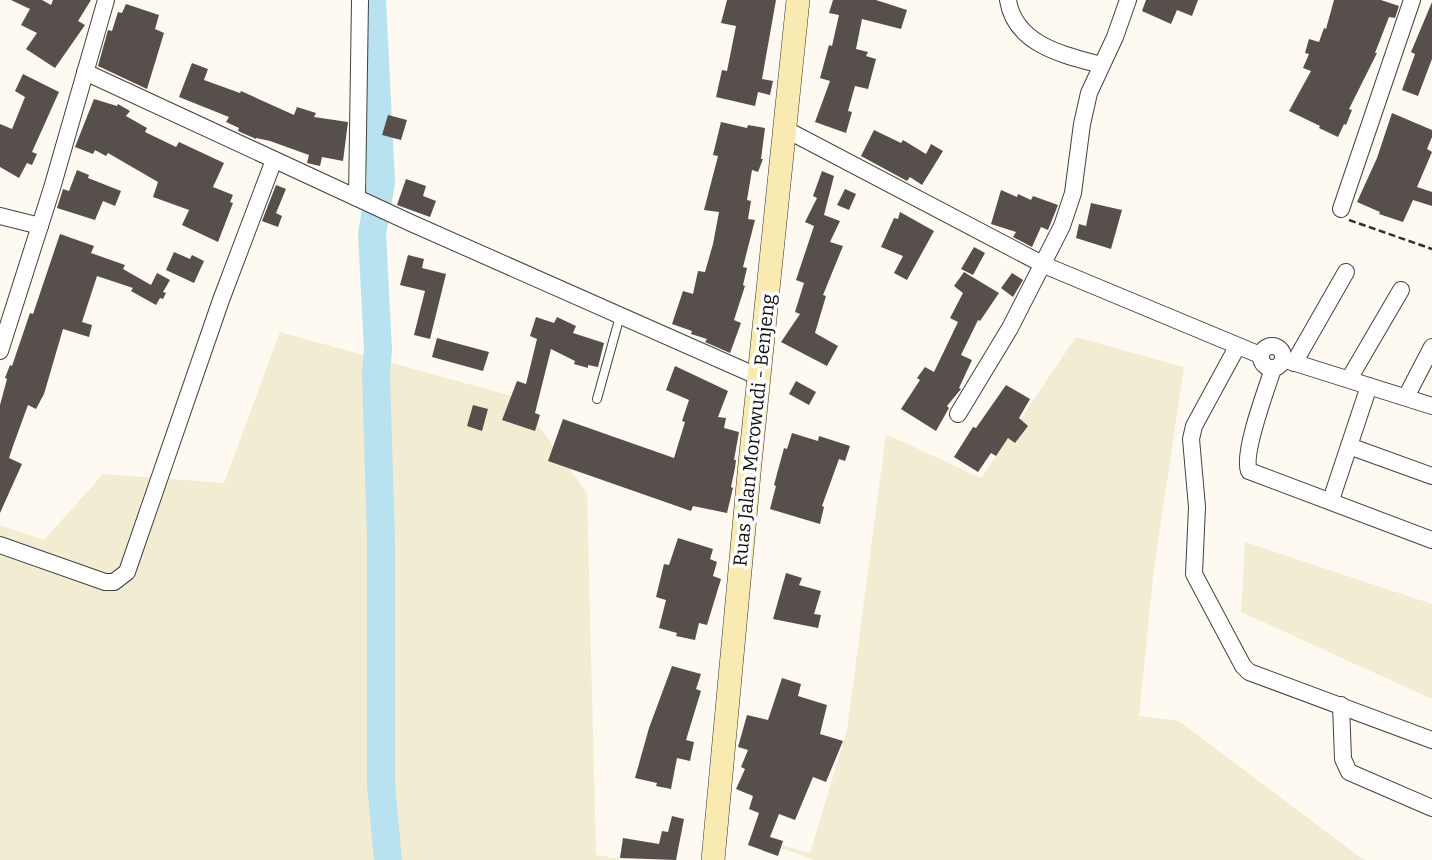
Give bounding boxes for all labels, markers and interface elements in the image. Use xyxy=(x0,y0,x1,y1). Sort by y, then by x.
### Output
street label: Ruas Jalan Morowudi - Benjeng xyxy=(728,292,780,567)

